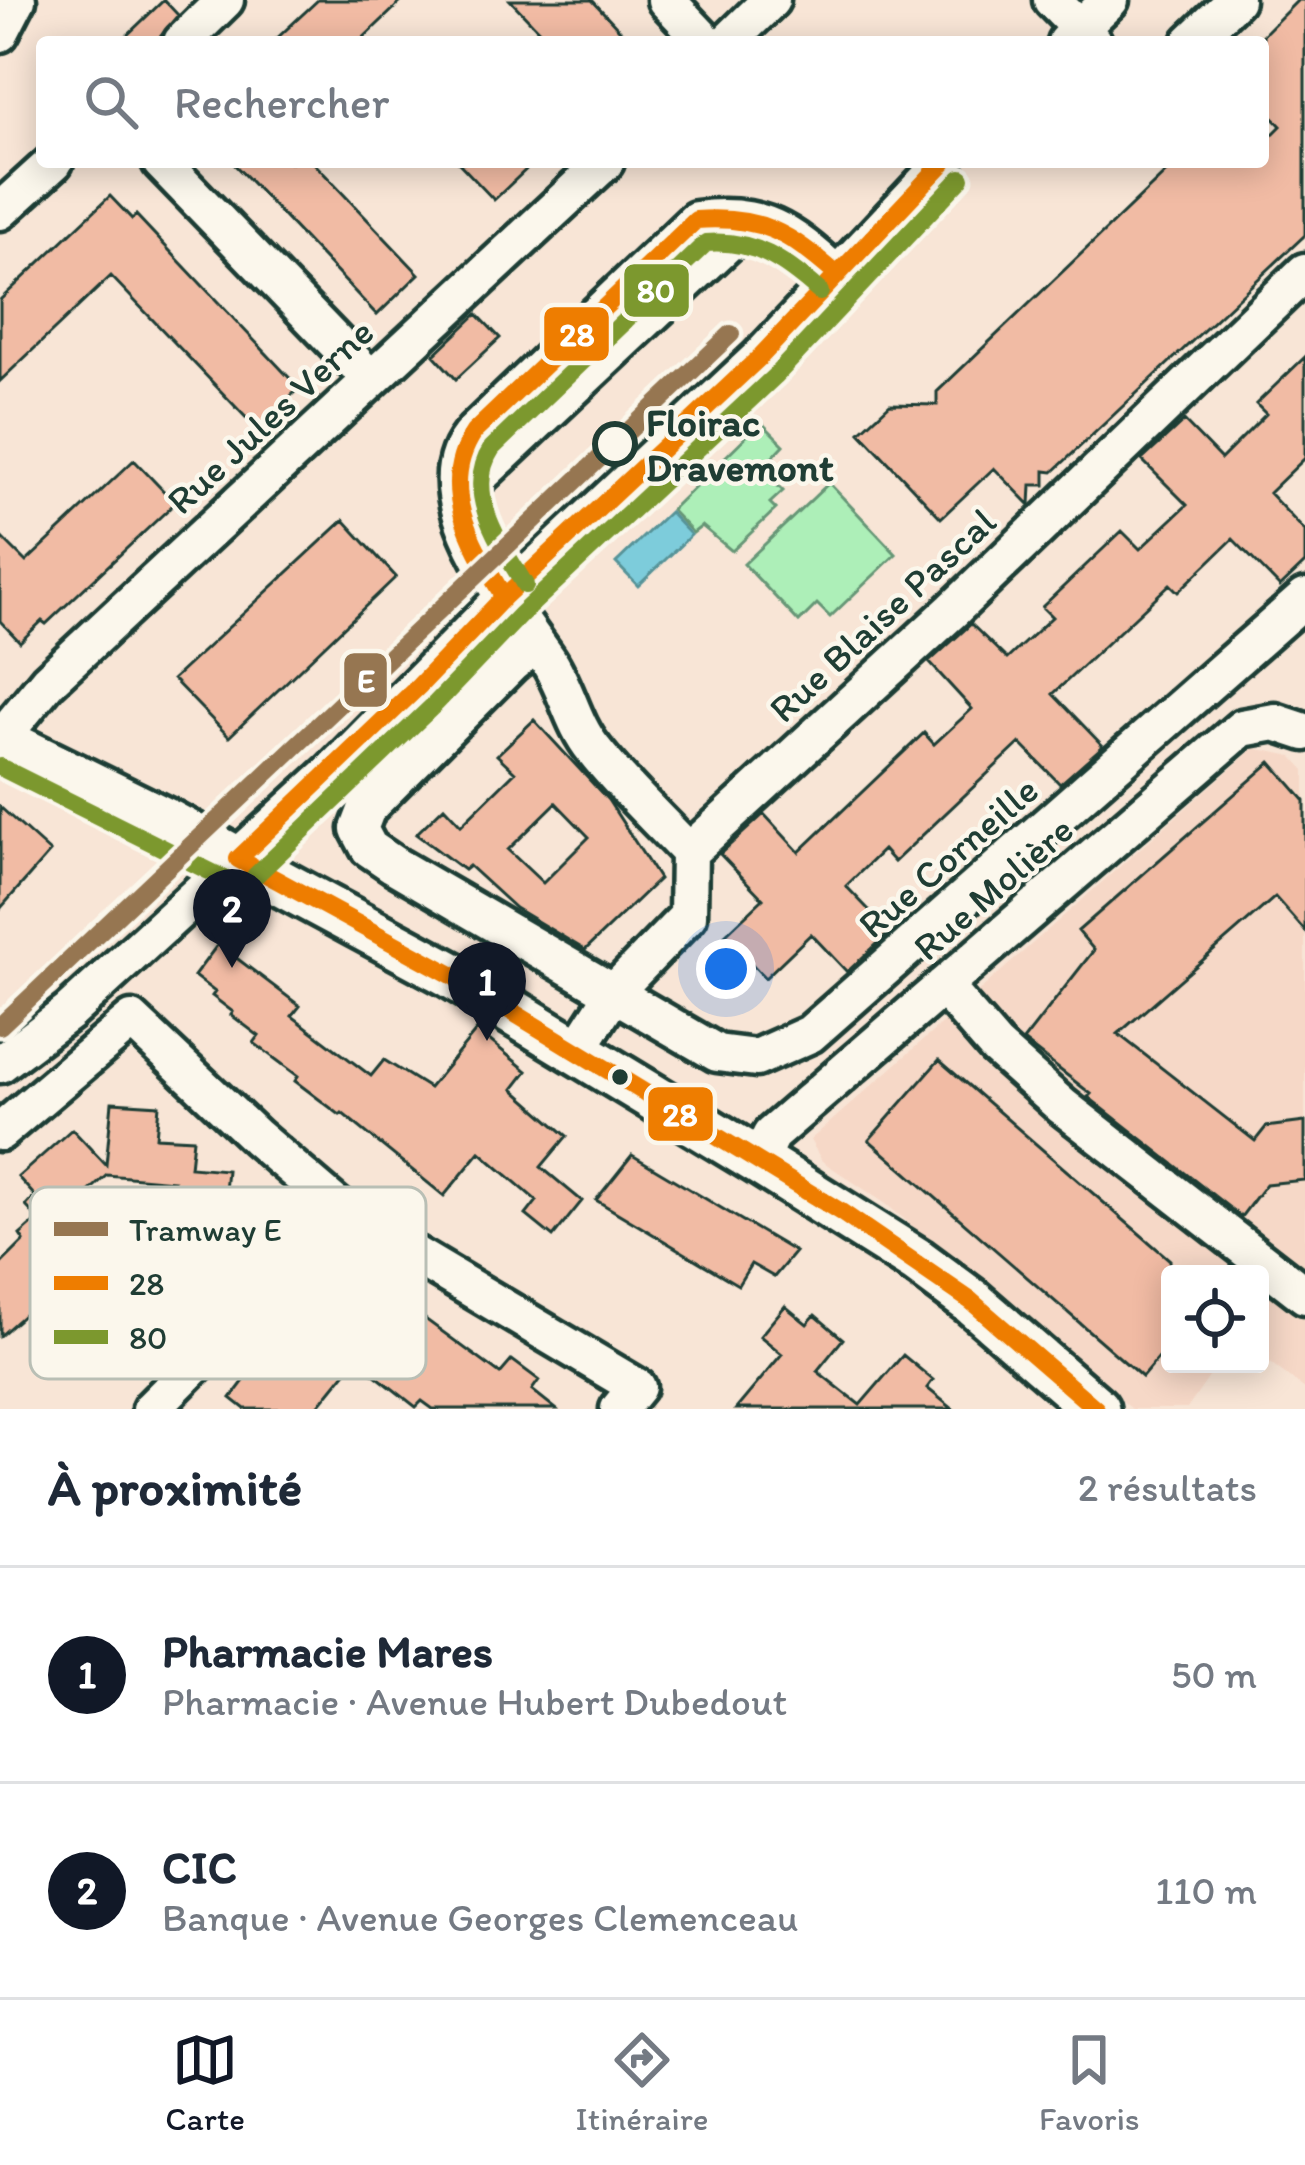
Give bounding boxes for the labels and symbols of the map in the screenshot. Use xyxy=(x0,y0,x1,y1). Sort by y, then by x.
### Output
line badge: 80 xyxy=(622,262,691,319)
text: 80 xyxy=(637,271,675,310)
line badge: 28 xyxy=(542,305,611,363)
street label: Rue Jules Verne xyxy=(157,308,383,524)
text: 28 xyxy=(559,315,595,354)
place label: Floirac Dravemont xyxy=(646,399,834,491)
marker: Floirac Dravemont xyxy=(594,423,636,465)
street label: Rue Blaise Pascal xyxy=(759,498,1005,732)
line badge: E xyxy=(342,651,389,709)
text: E xyxy=(357,661,375,700)
street label: Rue Corneille xyxy=(848,766,1048,948)
street label: Rue Molière xyxy=(903,806,1083,970)
pin: 2 xyxy=(193,869,271,968)
your location xyxy=(696,939,756,999)
pin: 1 xyxy=(448,942,526,1041)
unlabelled marker xyxy=(609,1066,631,1088)
line badge: 28 xyxy=(646,1085,715,1143)
text: 28 xyxy=(662,1095,698,1134)
legend xyxy=(30,1187,426,1379)
text: Tramway E xyxy=(129,1210,282,1249)
text: 28 xyxy=(129,1264,164,1303)
text: 80 xyxy=(129,1318,167,1357)

